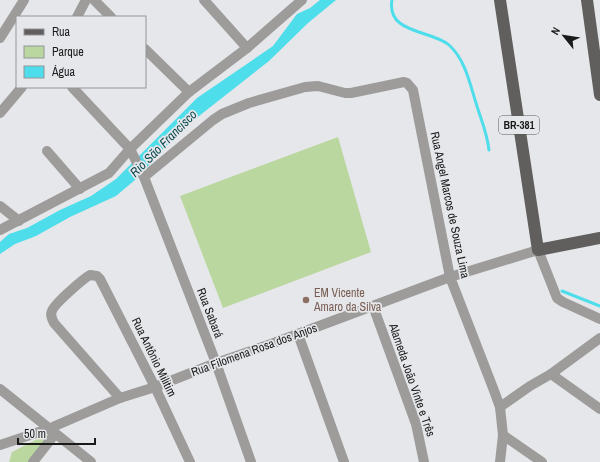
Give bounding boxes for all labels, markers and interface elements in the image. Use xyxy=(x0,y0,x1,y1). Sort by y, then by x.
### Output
legend xyxy=(16,16,146,88)
north arrow xyxy=(544,16,584,56)
text: Rua xyxy=(52,24,71,40)
text: N xyxy=(548,25,563,37)
text: Parque xyxy=(52,44,84,60)
text: Água xyxy=(51,64,76,80)
water label: Rio São Francisco xyxy=(126,106,201,181)
road number: BR-381 xyxy=(499,116,539,134)
street label: Rua Angel Marcos de Souza Lima xyxy=(427,130,473,280)
place label: EM Vicente Amaro da Silva xyxy=(313,285,382,315)
street label: Rua Sabará xyxy=(193,286,227,341)
marker: EM Vicente Amaro da Silva xyxy=(301,295,311,305)
street label: Rua Antônio Militim xyxy=(128,315,180,399)
street label: Rua Filomena Rosa dos Anjos xyxy=(189,320,319,380)
street label: Alameda João Vinte e Três xyxy=(385,320,439,439)
scale bar xyxy=(18,420,95,446)
text: 50 m xyxy=(24,426,46,442)

